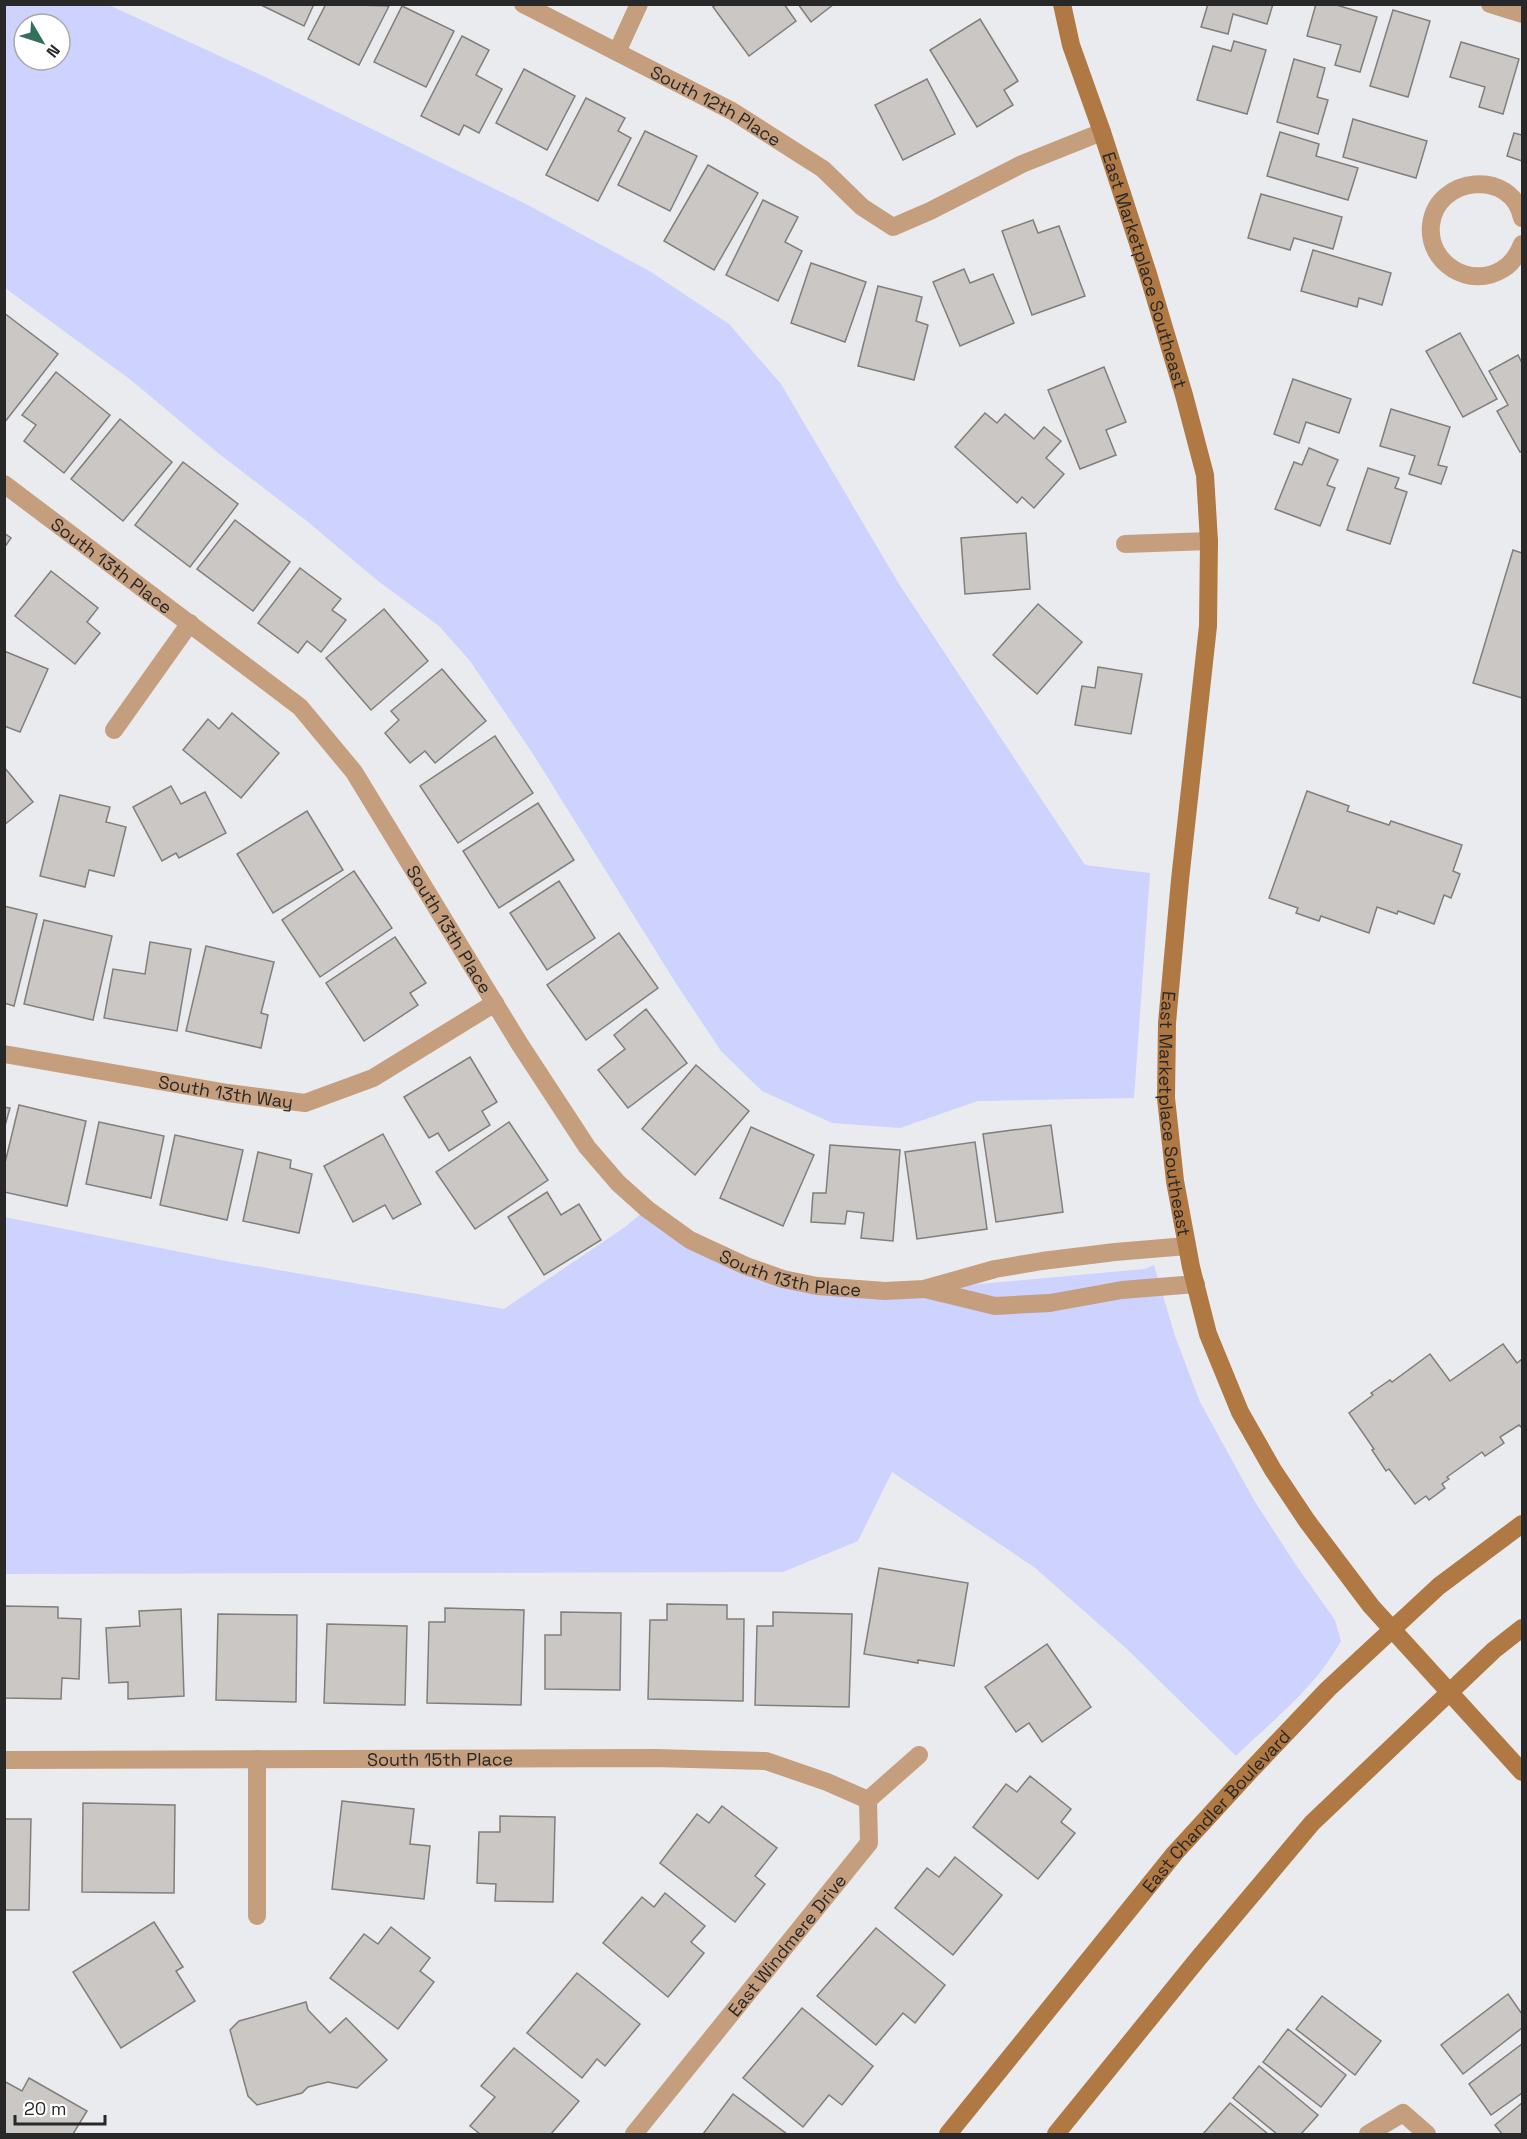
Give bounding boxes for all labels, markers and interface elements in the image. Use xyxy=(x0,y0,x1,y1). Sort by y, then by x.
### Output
north arrow xyxy=(12,12,72,72)
text: N xyxy=(42,40,65,62)
street label: South 12th Place xyxy=(647,60,786,151)
street label: East Marketplace Southeast xyxy=(1098,149,1193,391)
street label: South 13th Place xyxy=(46,512,177,618)
street label: South 13th Place xyxy=(402,861,498,998)
street label: East Marketplace Southeast xyxy=(1154,990,1197,1238)
street label: South 13th Way xyxy=(157,1070,295,1113)
street label: South 13th Place xyxy=(716,1244,862,1301)
street label: East Chandler Boulevard xyxy=(1137,1724,1295,1897)
street label: South 15th Place xyxy=(367,1747,513,1770)
street label: East Windmere Drive xyxy=(722,1869,851,2021)
scale bar xyxy=(15,2088,105,2126)
text: 20 m xyxy=(24,2097,67,2120)

